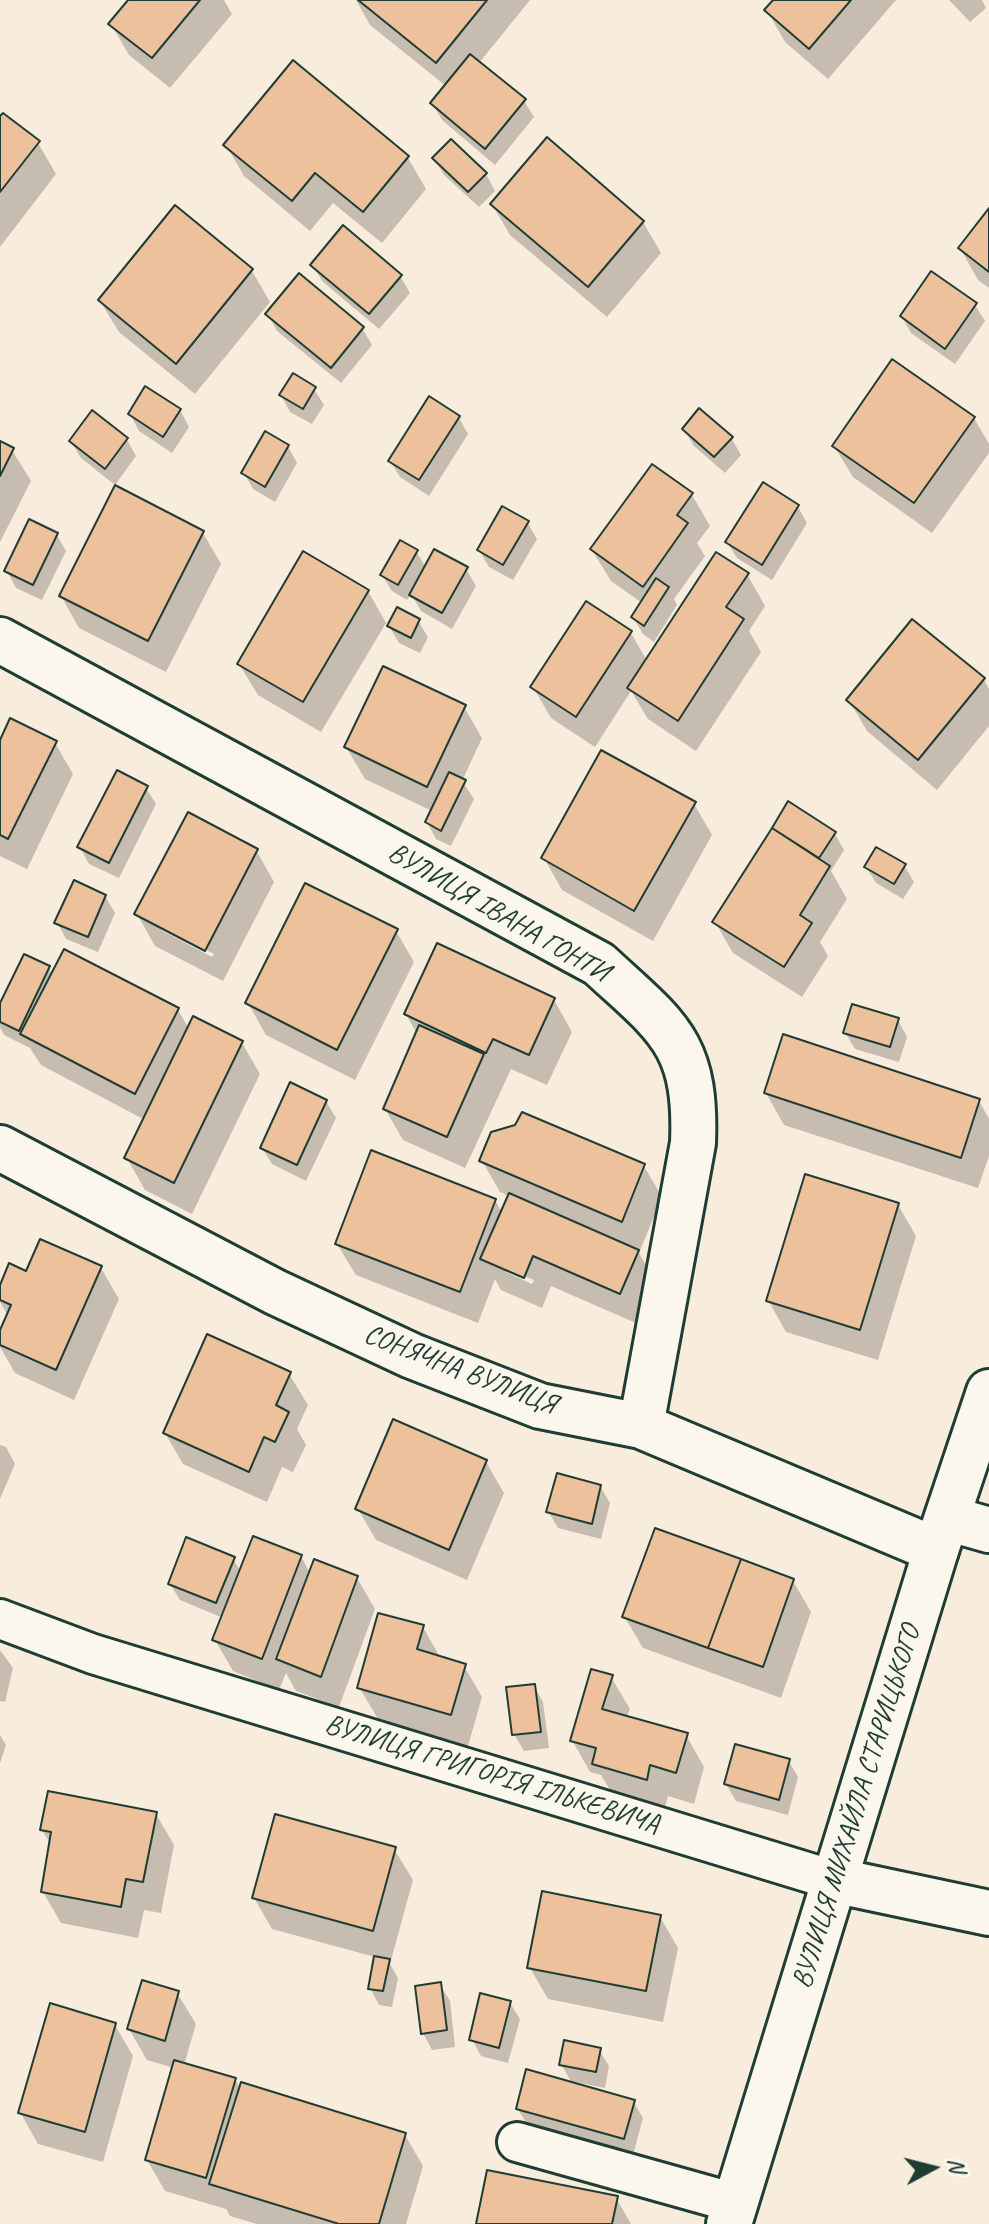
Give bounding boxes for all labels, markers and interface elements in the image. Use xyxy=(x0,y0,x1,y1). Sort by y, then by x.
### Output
street label: ВУЛИЦЯ ІВАНА ГОНТИ xyxy=(382,836,614,990)
street label: СОНЯЧНА ВУЛИЦЯ xyxy=(359,1318,561,1422)
street label: ВУЛИЦЯ МИХАЙЛА СТАРИЦЬКОГО xyxy=(786,1621,928,1993)
street label: ВУЛИЦЯ ГРИГОРІЯ ІЛЬКЕВИЧА xyxy=(321,1708,663,1842)
north arrow xyxy=(893,2128,973,2208)
text: N xyxy=(942,2157,972,2174)

